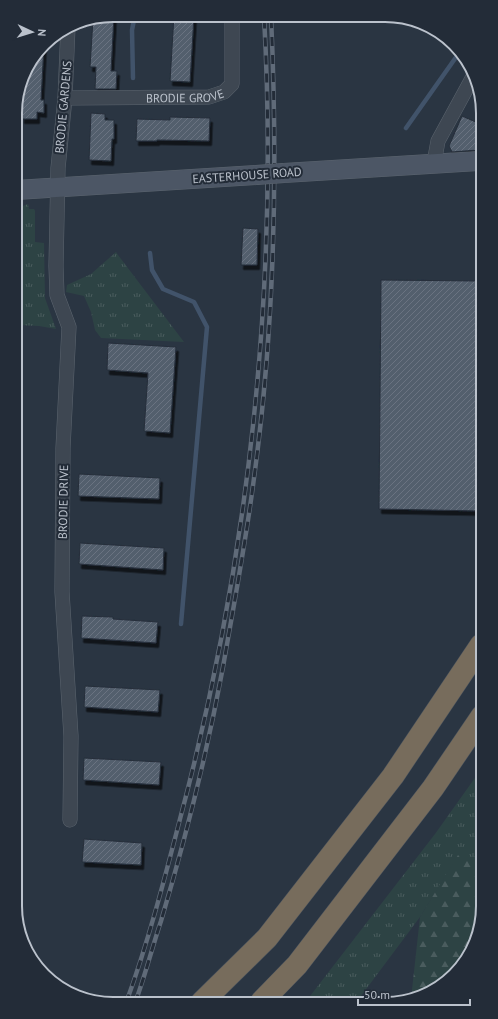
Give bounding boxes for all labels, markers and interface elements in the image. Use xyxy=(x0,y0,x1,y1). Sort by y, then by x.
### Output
north arrow xyxy=(12,12,52,52)
text: N xyxy=(35,29,49,37)
street label: BRODIE GARDENS xyxy=(51,60,75,154)
street label: BRODIE GROVE xyxy=(146,85,226,105)
street label: EASTERHOUSE ROAD xyxy=(192,164,302,186)
street label: BRODIE DRIVE xyxy=(55,465,71,539)
scale bar xyxy=(358,981,470,1007)
text: 50 m xyxy=(364,987,390,1002)

